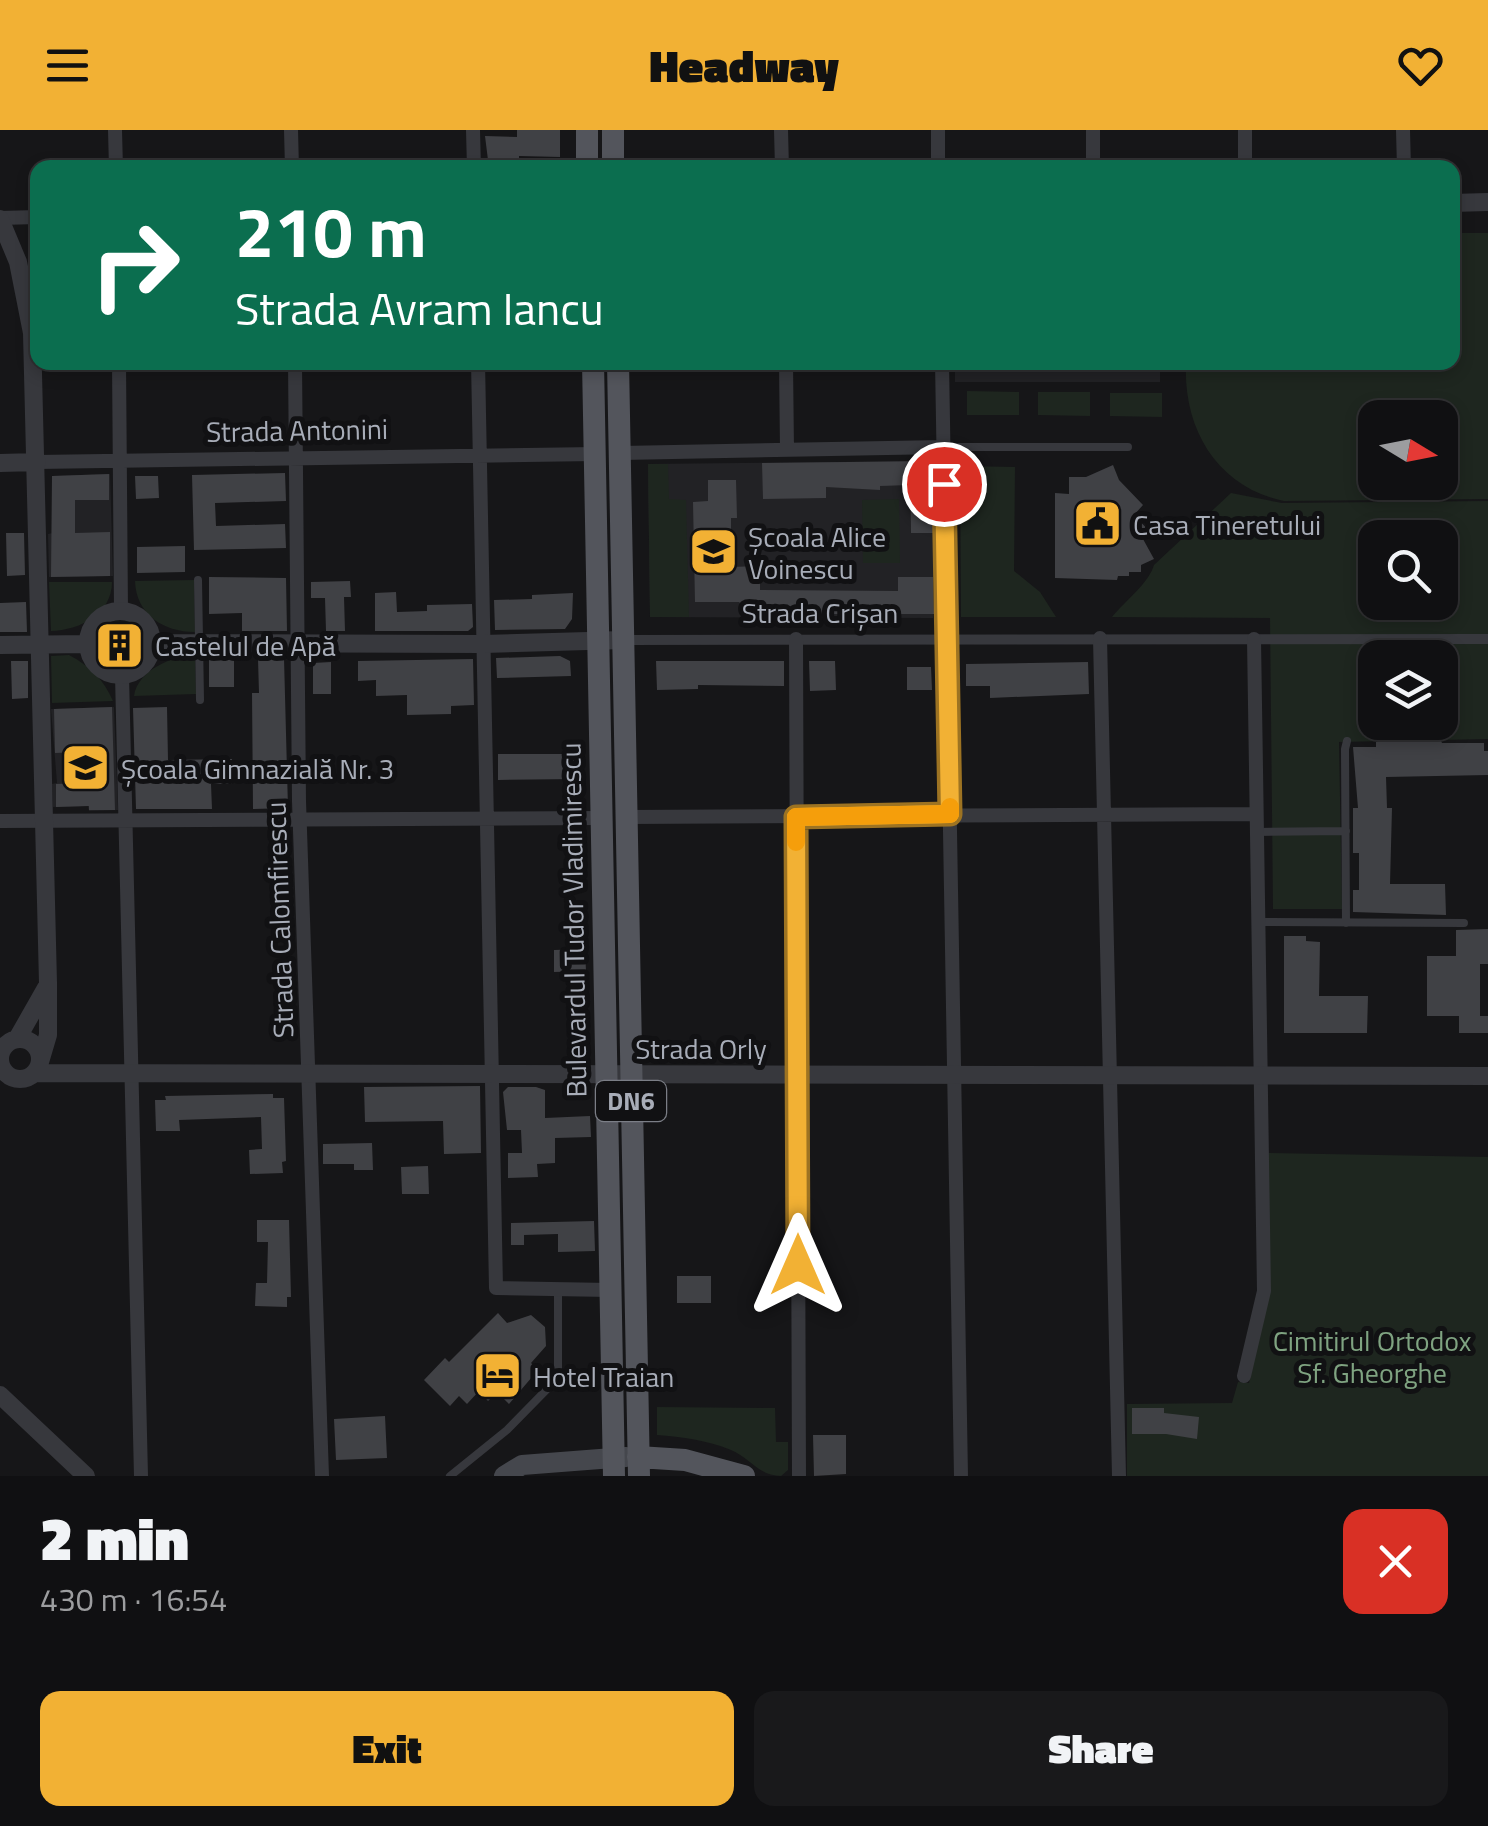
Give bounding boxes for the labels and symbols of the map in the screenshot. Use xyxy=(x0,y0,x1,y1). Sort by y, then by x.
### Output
north arrow xyxy=(1358,400,1458,500)
street label: Strada Antonini xyxy=(206,407,388,453)
pin xyxy=(902,442,987,527)
public building icon: Casa Tineretului xyxy=(1072,498,1124,550)
place label: Casa Tineretului xyxy=(1133,503,1321,546)
place label: Școala Alice Voinescu xyxy=(748,515,886,590)
school or university icon: Școala Alice Voinescu xyxy=(687,526,739,578)
street label: Strada Crișan xyxy=(742,591,898,634)
building icon: Castelul de Apă xyxy=(94,619,146,671)
place label: Castelul de Apă xyxy=(155,624,336,667)
school or university icon: Școala Gimnazială Nr. 3 xyxy=(60,742,112,794)
street label: Bulevardul Tudor Vladimirescu xyxy=(548,742,598,1098)
place label: Școala Gimnazială Nr. 3 xyxy=(121,747,394,790)
street label: Strada Calomfirescu xyxy=(253,801,305,1039)
street label: Strada Orly xyxy=(635,1027,767,1070)
road number: DN6 xyxy=(596,1081,666,1121)
position arrow xyxy=(746,1213,850,1317)
park label: Cimitirul Ortodox Sf. Gheorghe xyxy=(1273,1319,1472,1394)
hotel icon: Hotel Traian xyxy=(472,1350,524,1402)
place label: Hotel Traian xyxy=(533,1355,674,1398)

